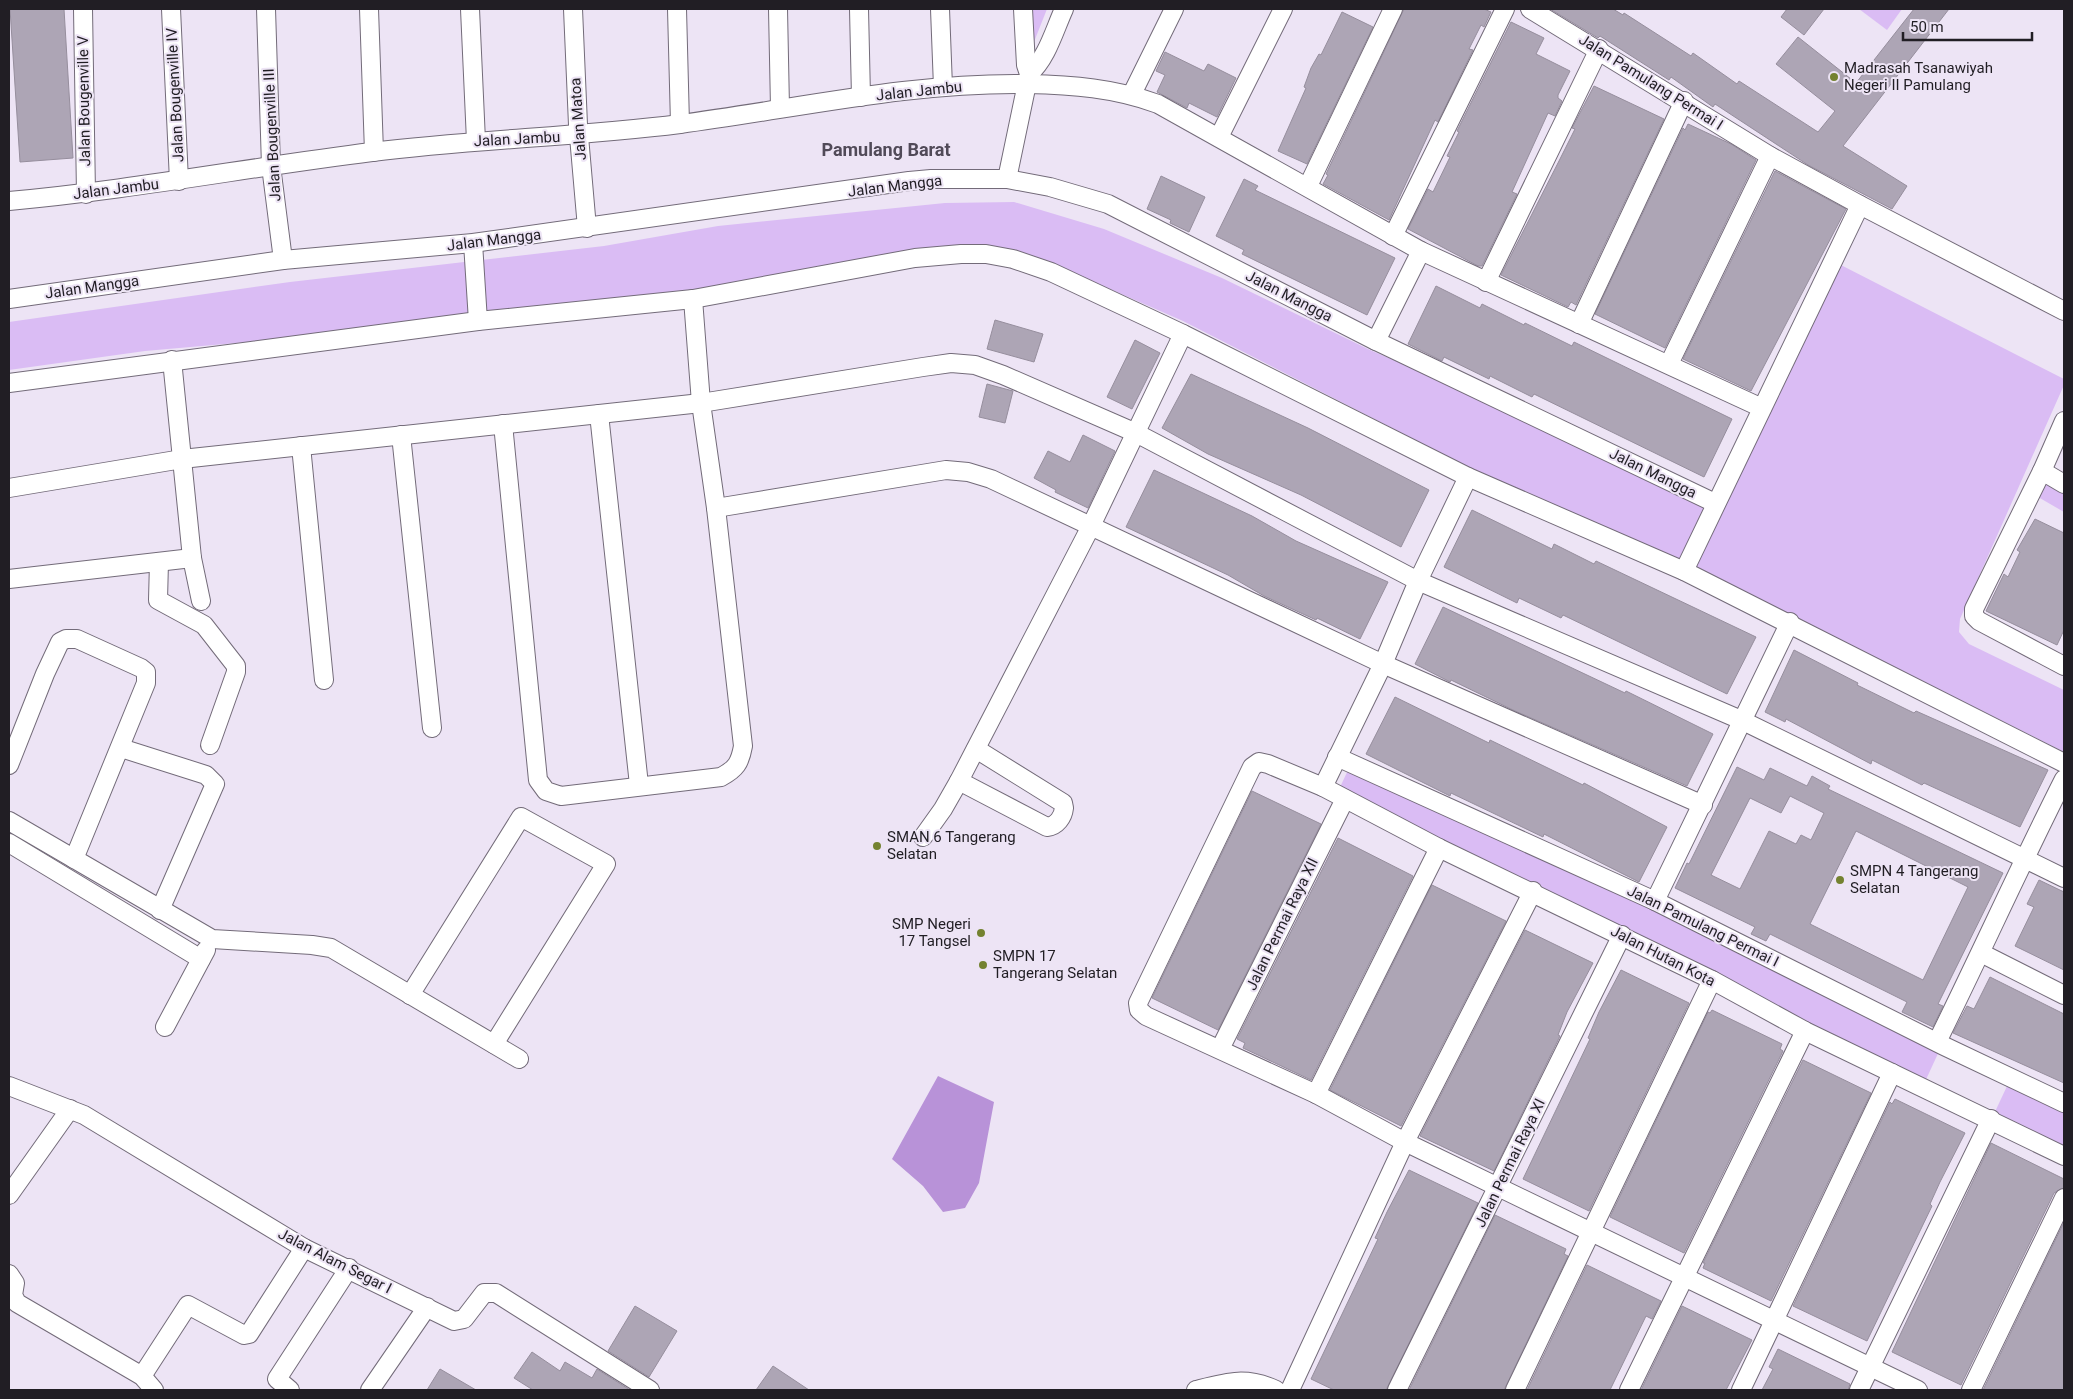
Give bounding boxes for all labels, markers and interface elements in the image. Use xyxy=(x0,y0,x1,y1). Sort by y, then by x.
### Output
scale bar xyxy=(1903,10,2032,42)
text: 50 m xyxy=(1910,18,1944,36)
street label: Jalan Bougenville IV xyxy=(162,27,188,163)
street label: Jalan Pamulang Permai I xyxy=(1576,30,1726,134)
street label: Jalan Bougenville V xyxy=(74,35,94,166)
place label: Madrasah Tsanawiyah Negeri II Pamulang xyxy=(1844,59,1993,94)
street label: Jalan Bougenville III xyxy=(260,68,284,202)
marker: Madrasah Tsanawiyah Negeri II Pamulang xyxy=(1828,71,1840,83)
street label: Jalan Matoa xyxy=(566,77,590,161)
street label: Jalan Jambu xyxy=(875,78,963,104)
street label: Jalan Jambu xyxy=(473,128,561,150)
district label: Pamulang Barat xyxy=(821,139,951,160)
street label: Jalan Mangga xyxy=(847,171,943,201)
street label: Jalan Jambu xyxy=(72,175,160,203)
street label: Jalan Mangga xyxy=(446,225,542,255)
street label: Jalan Mangga xyxy=(1243,266,1335,326)
street label: Jalan Mangga xyxy=(44,271,140,303)
street label: Jalan Mangga xyxy=(1606,444,1700,502)
place label: SMAN 6 Tangerang Selatan xyxy=(887,828,1016,863)
marker: SMAN 6 Tangerang Selatan xyxy=(871,840,883,852)
street label: Jalan Permai Raya XII xyxy=(1242,855,1322,993)
place label: SMPN 4 Tangerang Selatan xyxy=(1850,862,1978,897)
marker: SMPN 4 Tangerang Selatan xyxy=(1834,874,1846,886)
street label: Jalan Pamulang Permai I xyxy=(1624,881,1782,971)
place label: SMP Negeri 17 Tangsel xyxy=(892,915,971,950)
street label: Jalan Hutan Kota xyxy=(1608,922,1718,990)
marker: SMP Negeri 17 Tangsel xyxy=(975,927,987,939)
place label: SMPN 17 Tangerang Selatan xyxy=(993,947,1117,982)
marker: SMPN 17 Tangerang Selatan xyxy=(977,959,989,971)
street label: Jalan Permai Raya XI xyxy=(1471,1096,1549,1230)
street label: Jalan Alam Segar I xyxy=(275,1225,395,1297)

